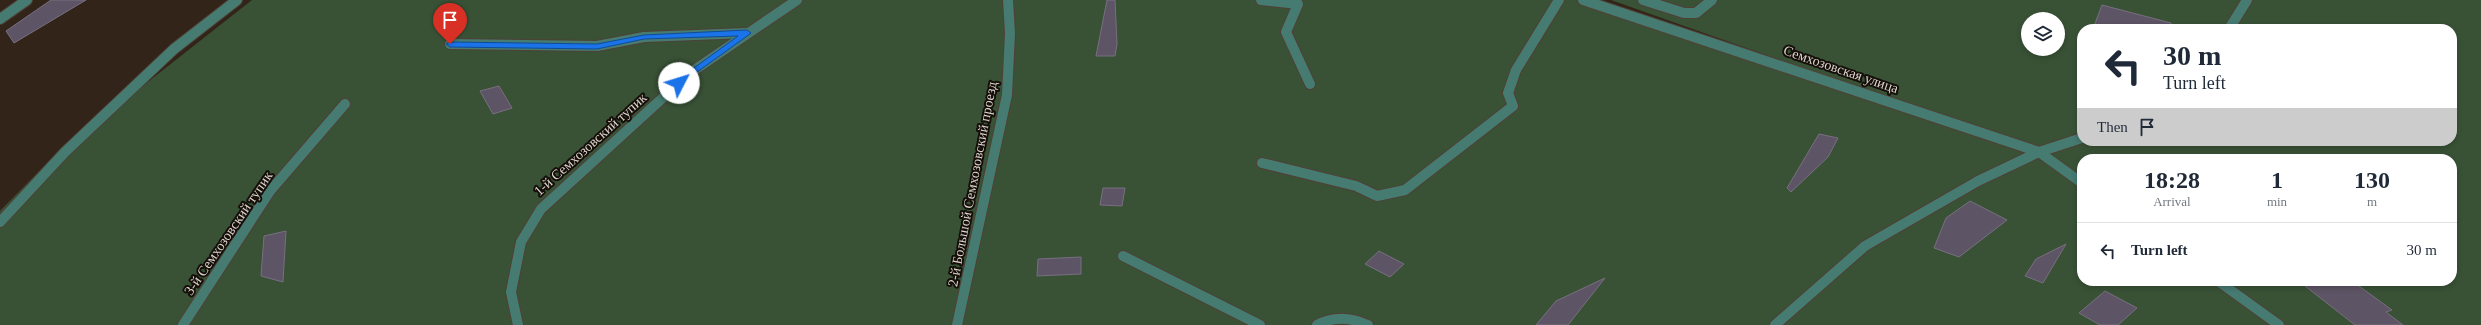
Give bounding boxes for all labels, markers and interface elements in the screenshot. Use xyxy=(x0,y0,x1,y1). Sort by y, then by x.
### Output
pin xyxy=(433,3,467,44)
icon: arrive xyxy=(439,9,461,31)
map controls xyxy=(2021,12,2065,56)
button: layers xyxy=(2021,12,2065,56)
icon: left xyxy=(2097,40,2149,92)
text: 30 m xyxy=(2163,40,2221,71)
street label: Семхозовская улица xyxy=(1781,43,1901,96)
position arrow xyxy=(658,62,700,104)
text: Turn left xyxy=(2163,73,2226,93)
street label: 2-й Большой Семхозовский проезд xyxy=(945,80,1000,288)
street label: 1-й Семхозовский тупик xyxy=(531,90,650,199)
icon: arrive xyxy=(2136,116,2158,138)
text: Then xyxy=(2097,119,2128,135)
text: 18:28 xyxy=(2144,167,2200,193)
text: 1 xyxy=(2271,167,2283,193)
text: 130 xyxy=(2354,167,2390,193)
street label: 3-й Семхозовский тупик xyxy=(181,168,276,298)
text: Arrival xyxy=(2153,194,2191,209)
text: min xyxy=(2267,194,2287,209)
text: m xyxy=(2367,194,2377,209)
icon: left xyxy=(2097,240,2119,262)
text: Turn left xyxy=(2131,242,2188,258)
text: 30 m xyxy=(2407,242,2437,258)

